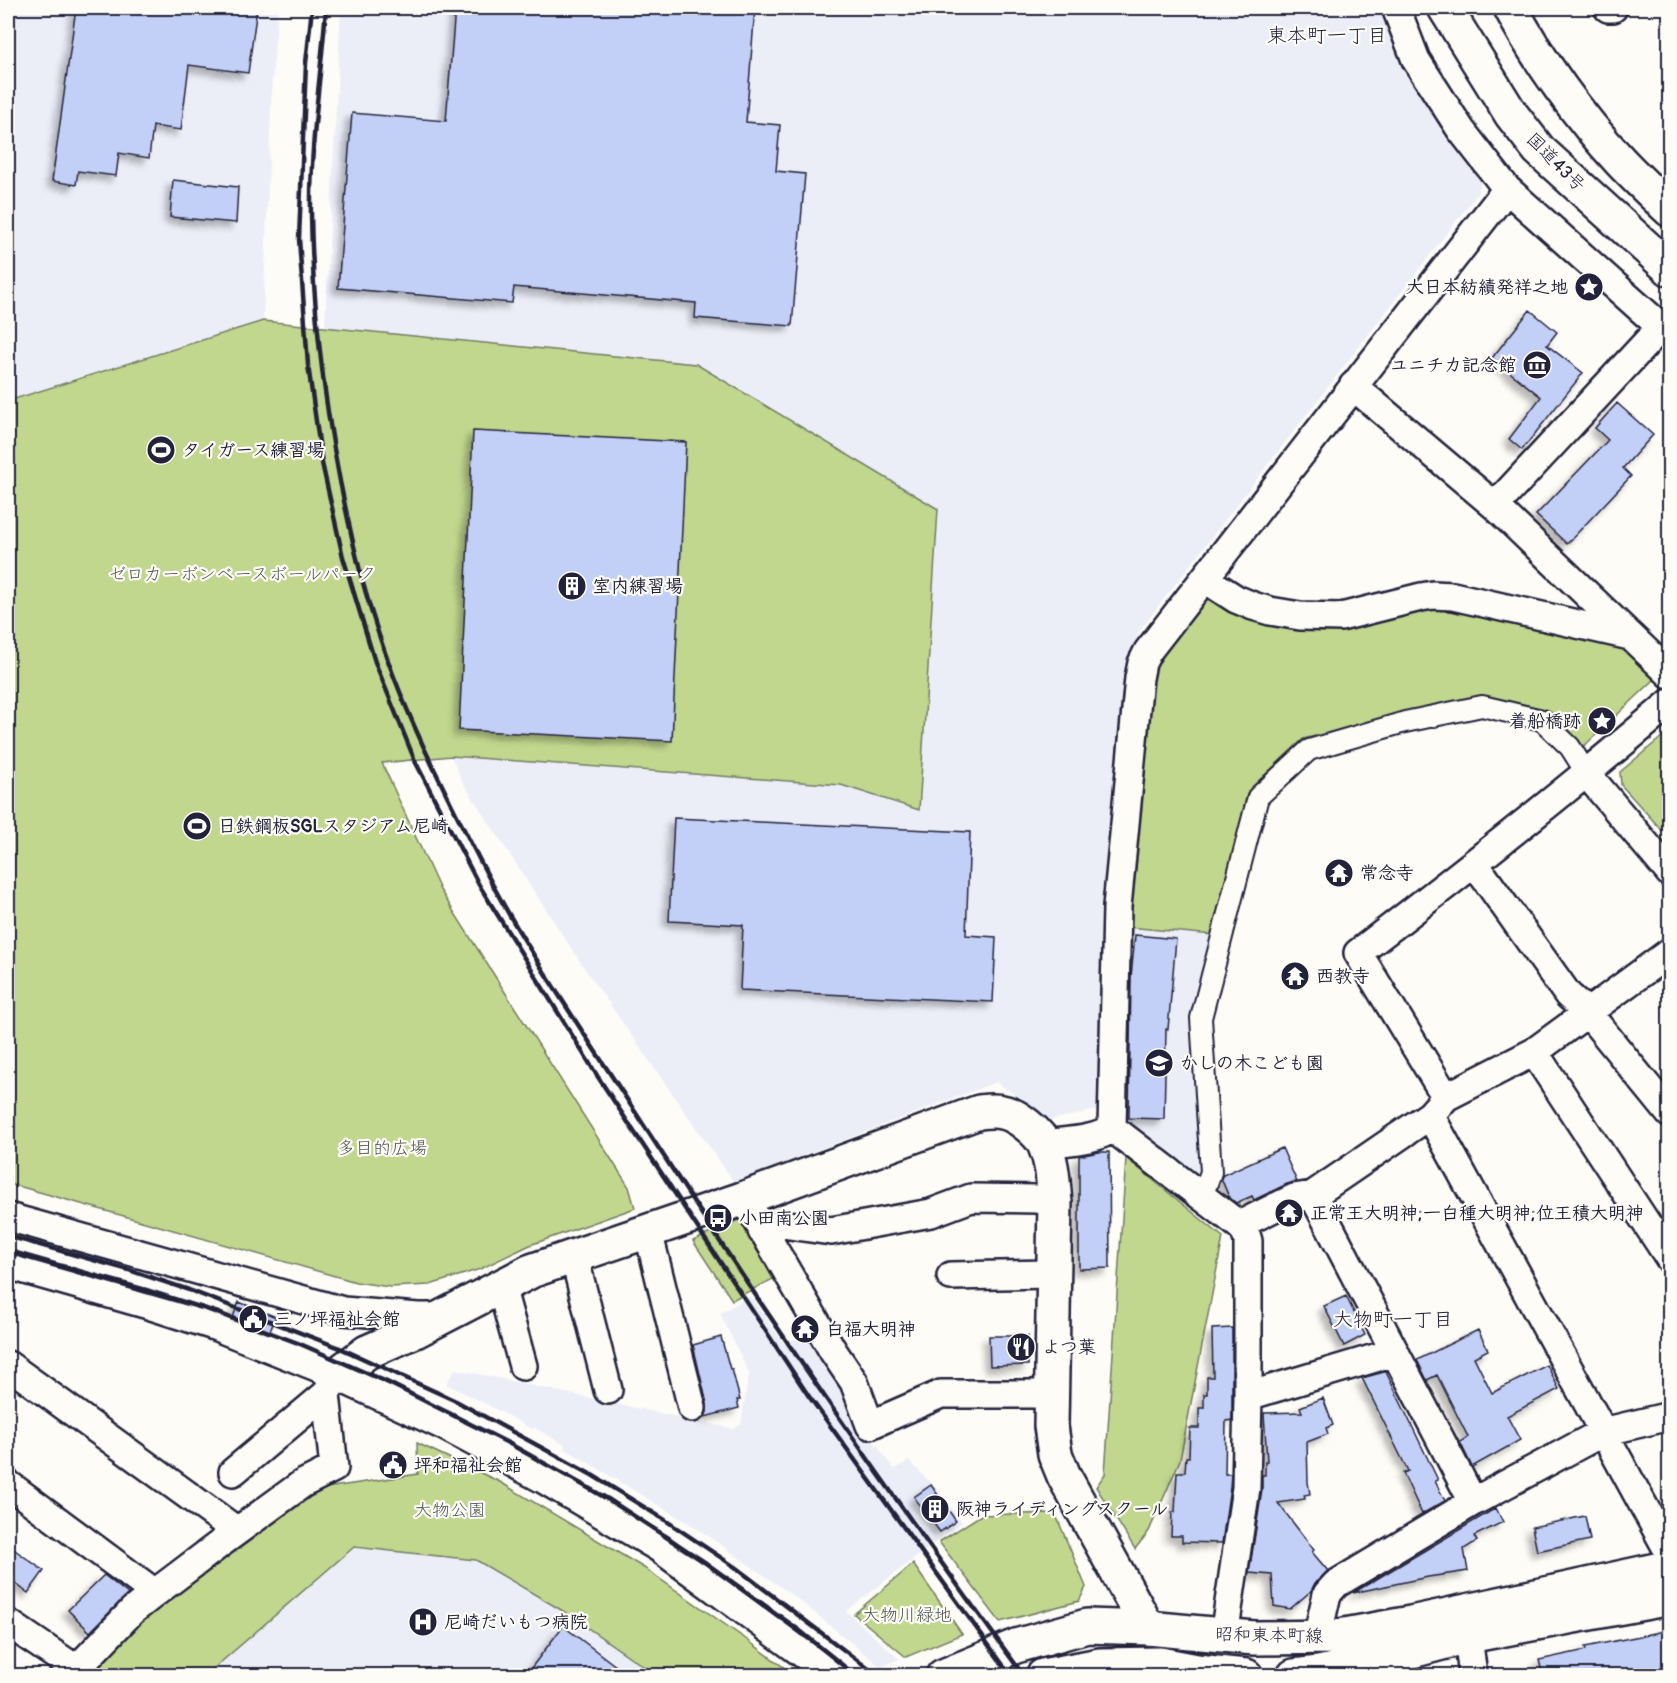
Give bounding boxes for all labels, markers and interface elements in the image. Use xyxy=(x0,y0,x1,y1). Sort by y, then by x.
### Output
district label: 東本町一丁目 xyxy=(1267,23,1387,48)
street label: 国道43号 xyxy=(1521,128,1590,197)
place icon: 大日本紡績発祥之地 xyxy=(1573,271,1605,303)
place label: 大日本紡績発祥之地 xyxy=(1406,276,1568,299)
museum icon: ユニチカ記念館 xyxy=(1521,349,1553,381)
place label: ユニチカ記念館 xyxy=(1390,354,1516,377)
sports icon: タイガース練習場 xyxy=(145,434,177,466)
place label: タイガース練習場 xyxy=(182,439,324,462)
park label: ゼロカーボンベースボールパーク xyxy=(108,563,376,586)
building icon: 室内練習場 xyxy=(556,570,588,602)
place label: 室内練習場 xyxy=(593,575,683,598)
place icon: 着船橋跡 xyxy=(1586,705,1618,737)
place label: 着船橋跡 xyxy=(1509,710,1581,733)
sports icon: 日鉄鋼板SGLスタジアム尼崎 xyxy=(181,810,213,842)
place label: 日鉄鋼板SGLスタジアム尼崎 xyxy=(218,815,449,838)
temple icon: 常念寺 xyxy=(1323,857,1355,889)
place label: 常念寺 xyxy=(1360,862,1414,885)
temple icon: 西教寺 xyxy=(1279,960,1311,992)
place label: 西教寺 xyxy=(1316,965,1370,988)
school or university icon: かしの木こども園 xyxy=(1143,1047,1175,1079)
place label: かしの木こども園 xyxy=(1180,1052,1324,1075)
park label: 多目的広場 xyxy=(337,1137,427,1160)
temple icon: 正常王大明神;一白種大明神;位王積大明神 xyxy=(1273,1197,1305,1229)
bus stop icon: 小田南公園 xyxy=(702,1202,734,1234)
place label: 正常王大明神;一白種大明神;位王積大明神 xyxy=(1310,1202,1644,1225)
place label: 小田南公園 xyxy=(739,1207,829,1230)
public building icon: 三ノ坪福祉会館 xyxy=(237,1303,269,1335)
district label: 大物町一丁目 xyxy=(1333,1307,1453,1332)
place label: 三ノ坪福祉会館 xyxy=(274,1308,400,1331)
temple icon: 白福大明神 xyxy=(789,1313,821,1345)
place label: 白福大明神 xyxy=(826,1318,916,1341)
restaurant icon: よつ葉 xyxy=(1005,1331,1037,1363)
place label: よつ葉 xyxy=(1042,1336,1096,1359)
public building icon: 坪和福祉会館 xyxy=(377,1449,409,1481)
place label: 坪和福祉会館 xyxy=(414,1454,522,1477)
building icon: 阪神ライディングスクール xyxy=(919,1493,951,1525)
place label: 阪神ライディングスクール xyxy=(956,1498,1168,1521)
park label: 大物公園 xyxy=(414,1499,486,1522)
park label: 大物川緑地 xyxy=(862,1604,952,1627)
hospital icon: 尼崎だいもつ病院 xyxy=(407,1606,439,1638)
place label: 尼崎だいもつ病院 xyxy=(444,1611,588,1634)
street label: 昭和東本町線 xyxy=(1215,1623,1323,1648)

